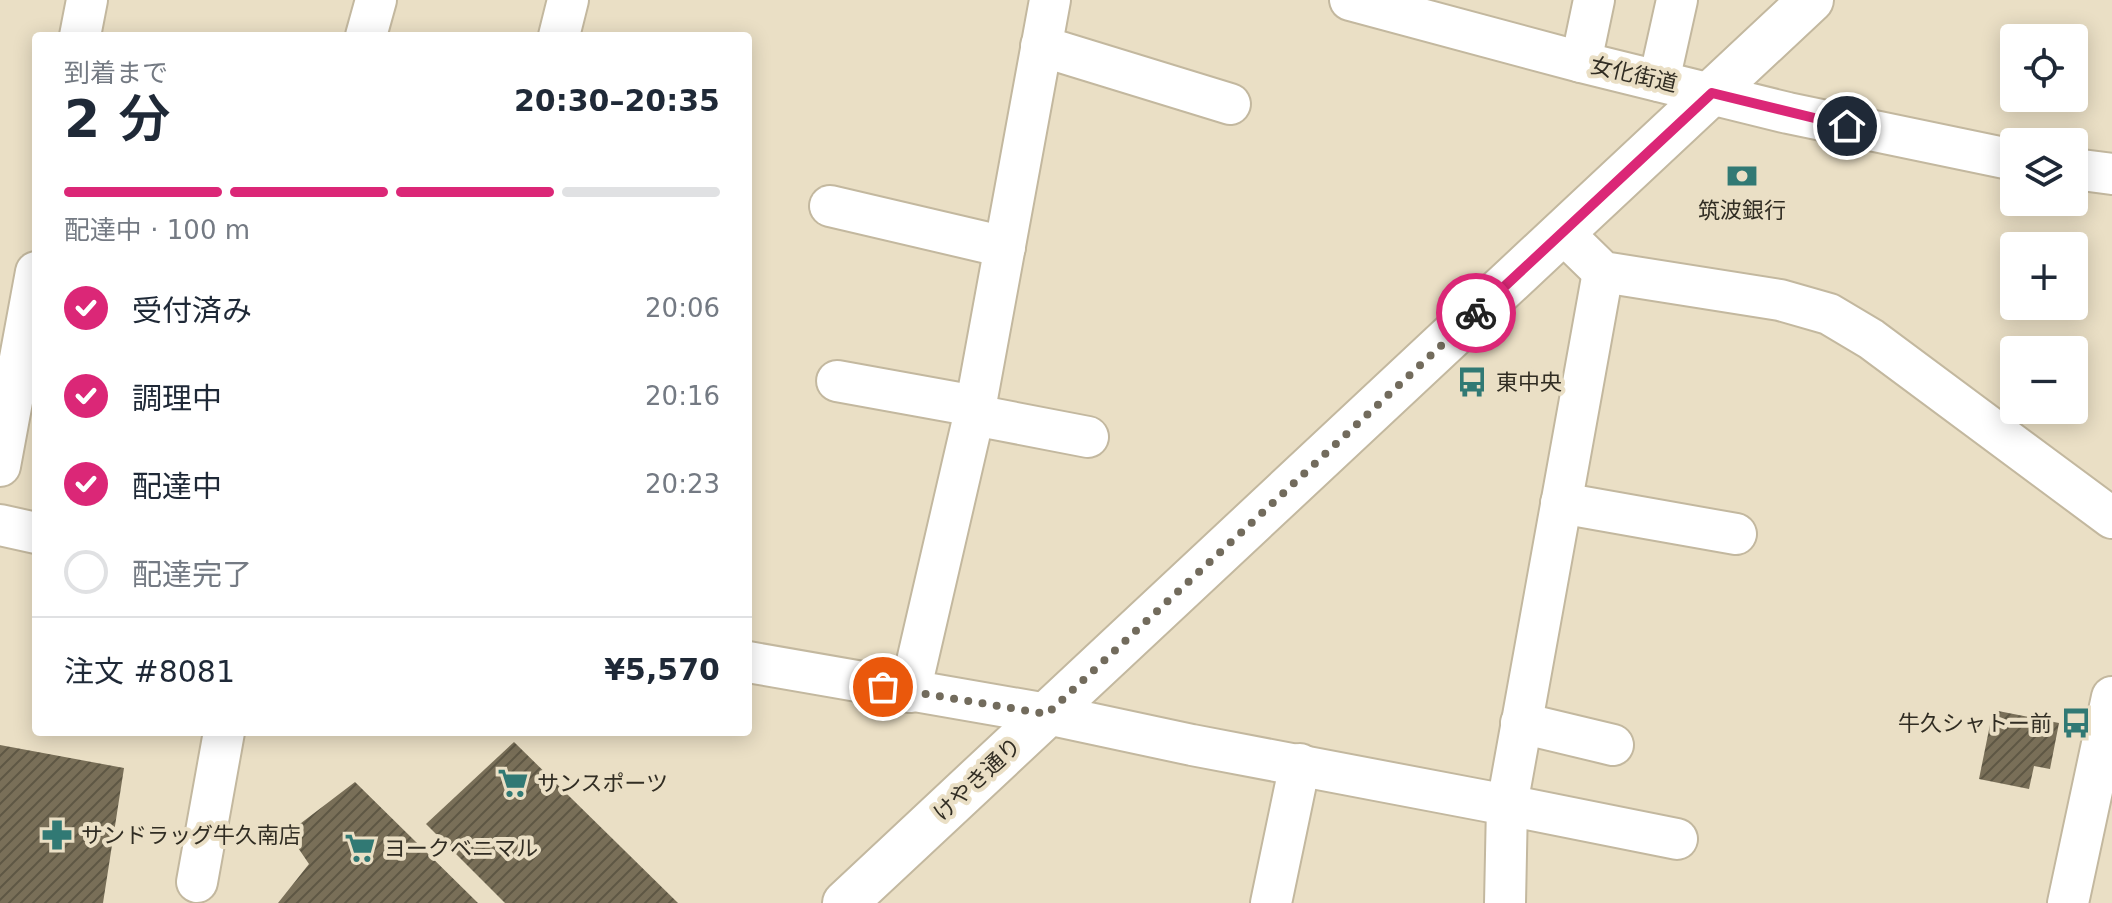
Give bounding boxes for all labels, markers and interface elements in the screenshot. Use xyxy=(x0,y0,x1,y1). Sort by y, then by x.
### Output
map controls xyxy=(2000,24,2088,424)
button: locate xyxy=(2000,24,2088,112)
street label: 女化街道 xyxy=(1588,52,1680,97)
text: 到着まで xyxy=(64,58,168,88)
text: 20:30–20:35 xyxy=(514,83,720,118)
text: 2 分 xyxy=(64,89,170,149)
pin xyxy=(1813,92,1881,160)
icon: home xyxy=(1825,104,1869,148)
button: layers xyxy=(2000,128,2088,216)
bank icon: 筑波銀行 xyxy=(1725,159,1759,193)
place label: 筑波銀行 xyxy=(1698,198,1786,223)
text: 配達中 · 100 m xyxy=(64,215,250,245)
button: + xyxy=(2000,232,2088,320)
courier xyxy=(1436,273,1516,353)
icon: check xyxy=(64,286,108,330)
icon: bike xyxy=(1454,291,1498,335)
text: 受付済み xyxy=(132,293,252,328)
text: 20:06 xyxy=(645,293,720,323)
button: − xyxy=(2000,336,2088,424)
bus stop icon: 東中央 xyxy=(1455,365,1489,399)
place label: 東中央 xyxy=(1496,370,1562,395)
icon: check xyxy=(64,374,108,418)
text: 調理中 xyxy=(132,381,222,416)
text: 20:16 xyxy=(645,381,720,411)
icon: check xyxy=(64,462,108,506)
text: 配達中 xyxy=(132,469,222,504)
text: 20:23 xyxy=(645,469,720,499)
text: 配達完了 xyxy=(132,557,252,592)
text: ¥5,570 xyxy=(604,652,720,687)
pin xyxy=(849,653,917,721)
text: 注文 #8081 xyxy=(64,654,235,689)
icon: bag xyxy=(861,665,905,709)
bus stop icon: 牛久シャトー前 xyxy=(2059,706,2093,740)
place label: 牛久シャトー前 xyxy=(1898,711,2052,736)
street label: けやき通り xyxy=(929,733,1026,826)
supermarket icon: サンスポーツ xyxy=(496,766,530,800)
place label: サンスポーツ xyxy=(537,771,668,796)
pharmacy icon: サンドラッグ牛久南店 xyxy=(40,818,74,852)
place label: サンドラッグ牛久南店 xyxy=(81,823,301,848)
supermarket icon: ヨークベニマル xyxy=(343,831,377,865)
place label: ヨークベニマル xyxy=(384,836,538,861)

